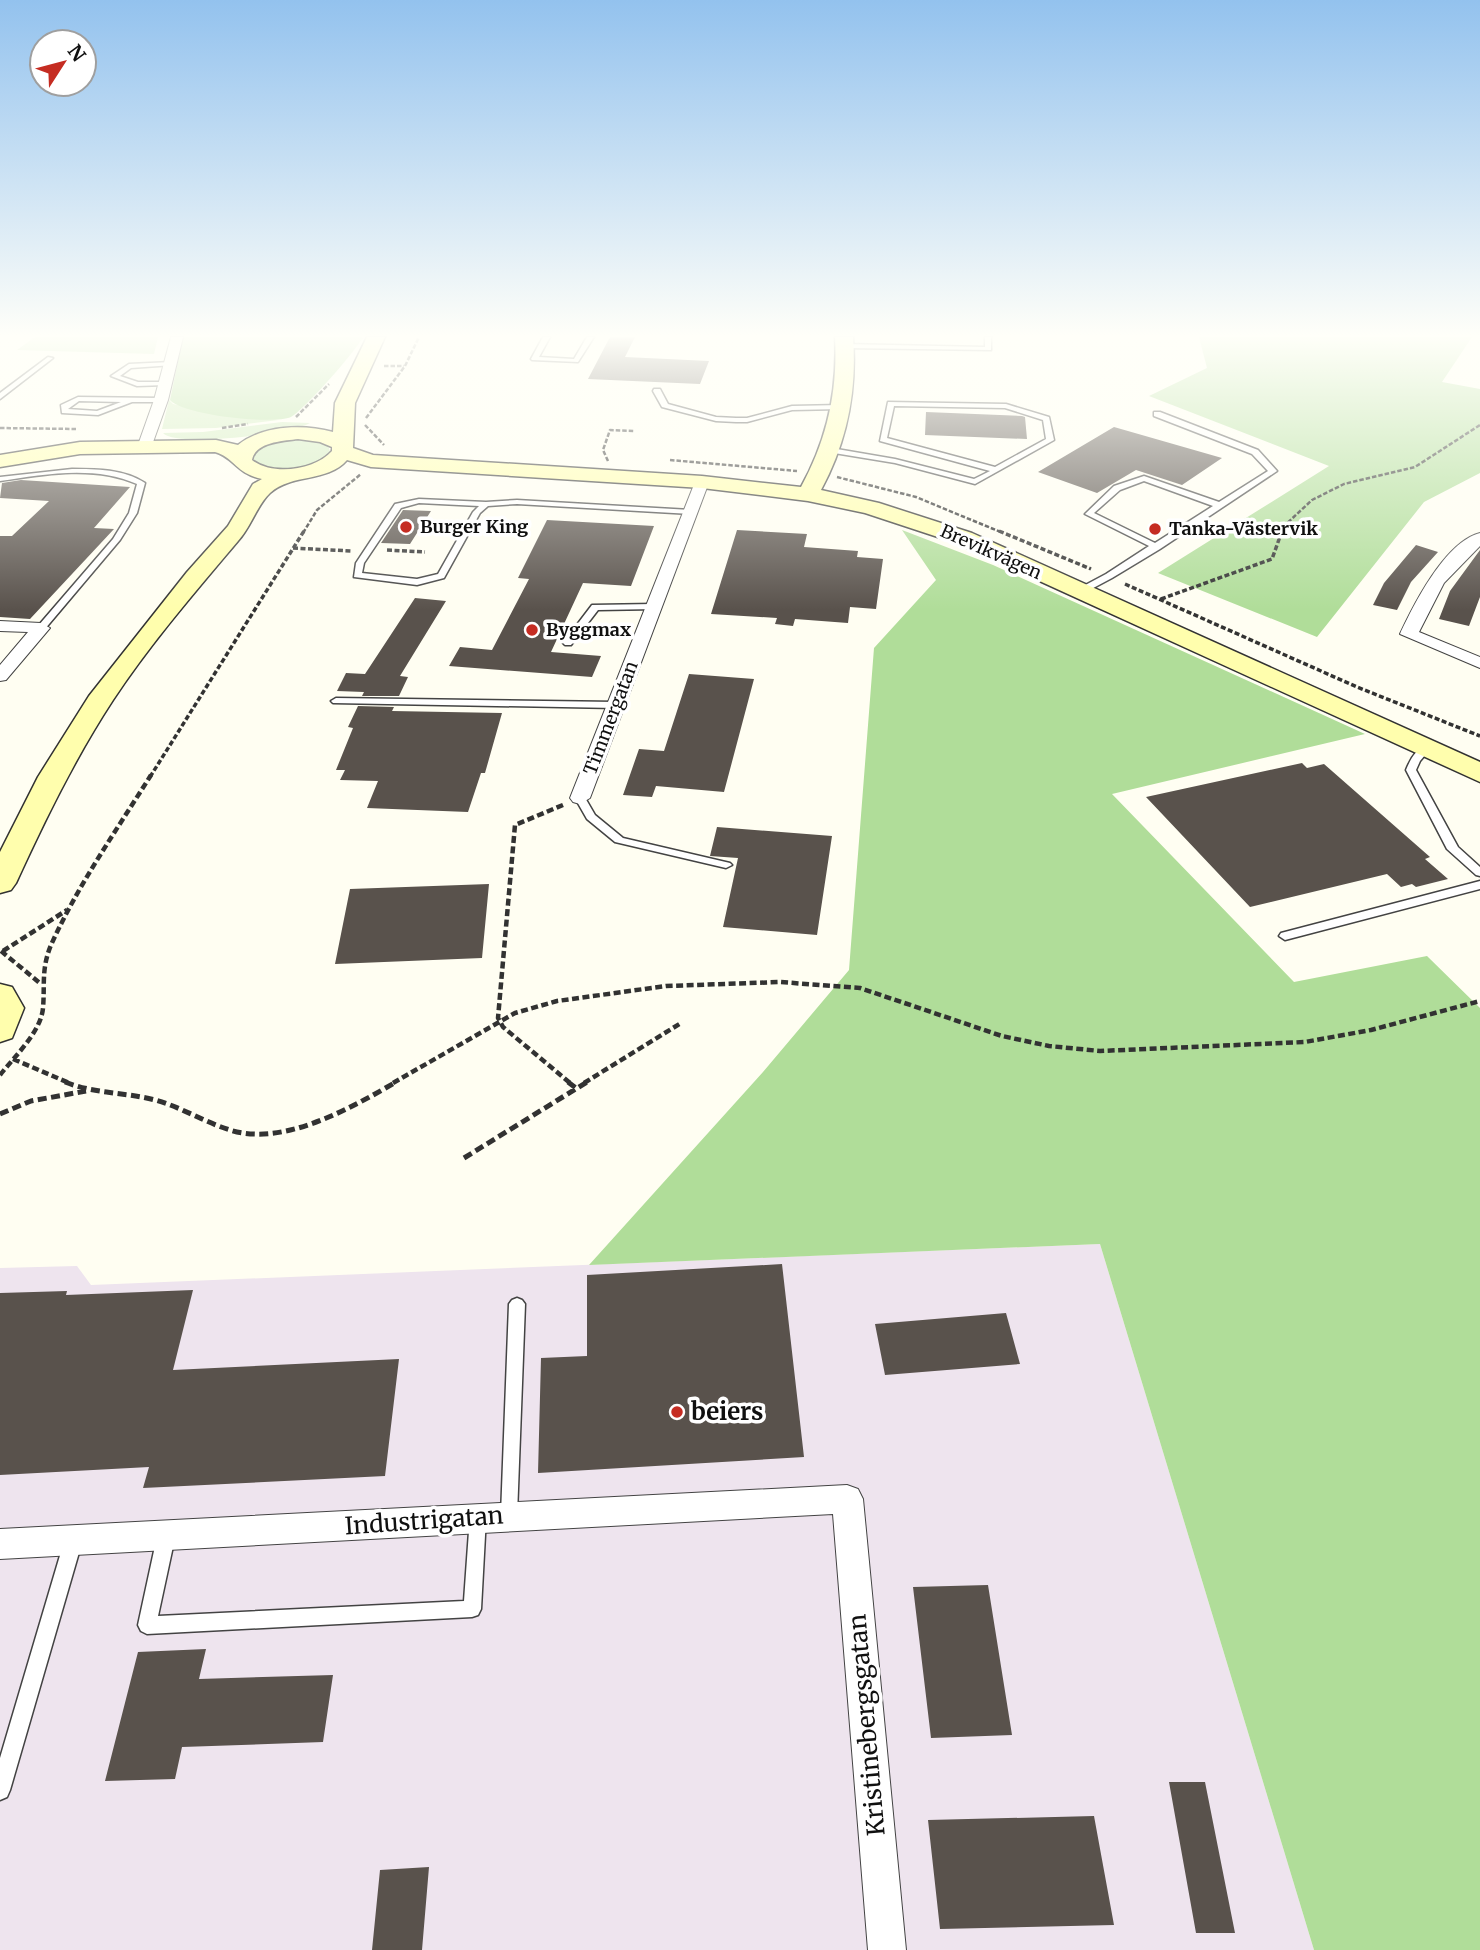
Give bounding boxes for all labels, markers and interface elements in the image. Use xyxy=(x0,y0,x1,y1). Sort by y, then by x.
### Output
north arrow xyxy=(28,28,98,98)
text: N xyxy=(63,40,91,66)
place label: Burger King xyxy=(420,515,528,538)
place label: Tanka-Västervik xyxy=(1169,517,1318,540)
marker: Burger King xyxy=(398,519,414,535)
street label: Brevikvägen xyxy=(937,519,1045,584)
marker: Tanka-Västervik xyxy=(1147,521,1163,537)
place label: Byggmax xyxy=(546,618,631,641)
marker: Byggmax xyxy=(524,622,540,638)
street label: Timmergatan xyxy=(578,658,643,778)
place label: beiers xyxy=(691,1396,763,1427)
marker: beiers xyxy=(669,1404,685,1420)
street label: Industrigatan xyxy=(344,1499,504,1542)
street label: Kristinebergsgatan xyxy=(841,1613,892,1837)

